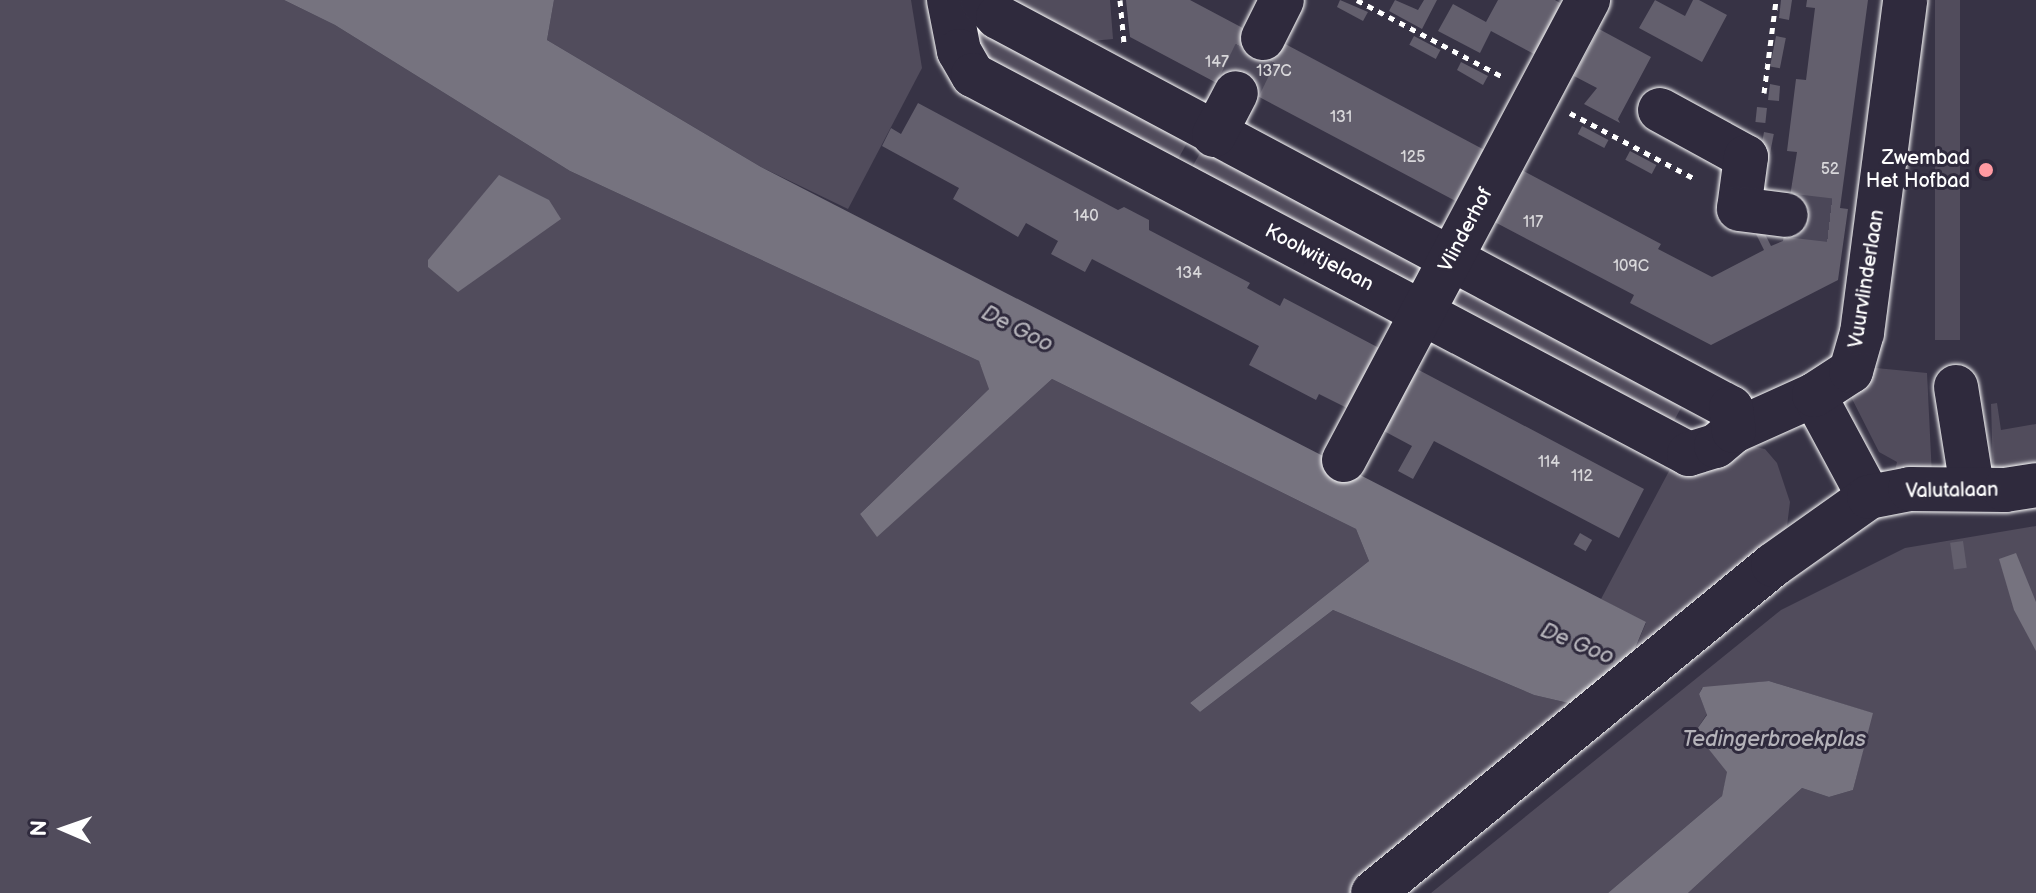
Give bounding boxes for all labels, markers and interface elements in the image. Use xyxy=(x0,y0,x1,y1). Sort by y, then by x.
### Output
house number: 147 xyxy=(1205,53,1229,73)
house number: 137C xyxy=(1256,62,1292,82)
house number: 131 xyxy=(1330,108,1352,128)
place label: Zwembad Het Hofbad xyxy=(1866,146,1970,193)
house number: 125 xyxy=(1401,148,1425,168)
house number: 52 xyxy=(1821,160,1839,180)
marker: Zwembad Het Hofbad xyxy=(1977,161,1995,179)
street label: Vlinderhof xyxy=(1434,184,1498,276)
house number: 140 xyxy=(1073,207,1099,227)
street label: Vuurvlinderlaan xyxy=(1844,208,1890,350)
house number: 117 xyxy=(1523,213,1543,233)
street label: Koolwitjelaan xyxy=(1260,219,1378,297)
house number: 109C xyxy=(1613,257,1649,277)
house number: 134 xyxy=(1176,264,1202,284)
water label: De Goo xyxy=(977,300,1057,358)
house number: 114 xyxy=(1538,453,1560,473)
house number: 112 xyxy=(1571,467,1593,487)
street label: Valutalaan xyxy=(1905,478,1999,504)
water label: De Goo xyxy=(1537,617,1617,671)
water label: Tedingerbroekplas xyxy=(1682,727,1866,753)
north arrow xyxy=(24,789,104,869)
text: N xyxy=(26,819,53,837)

